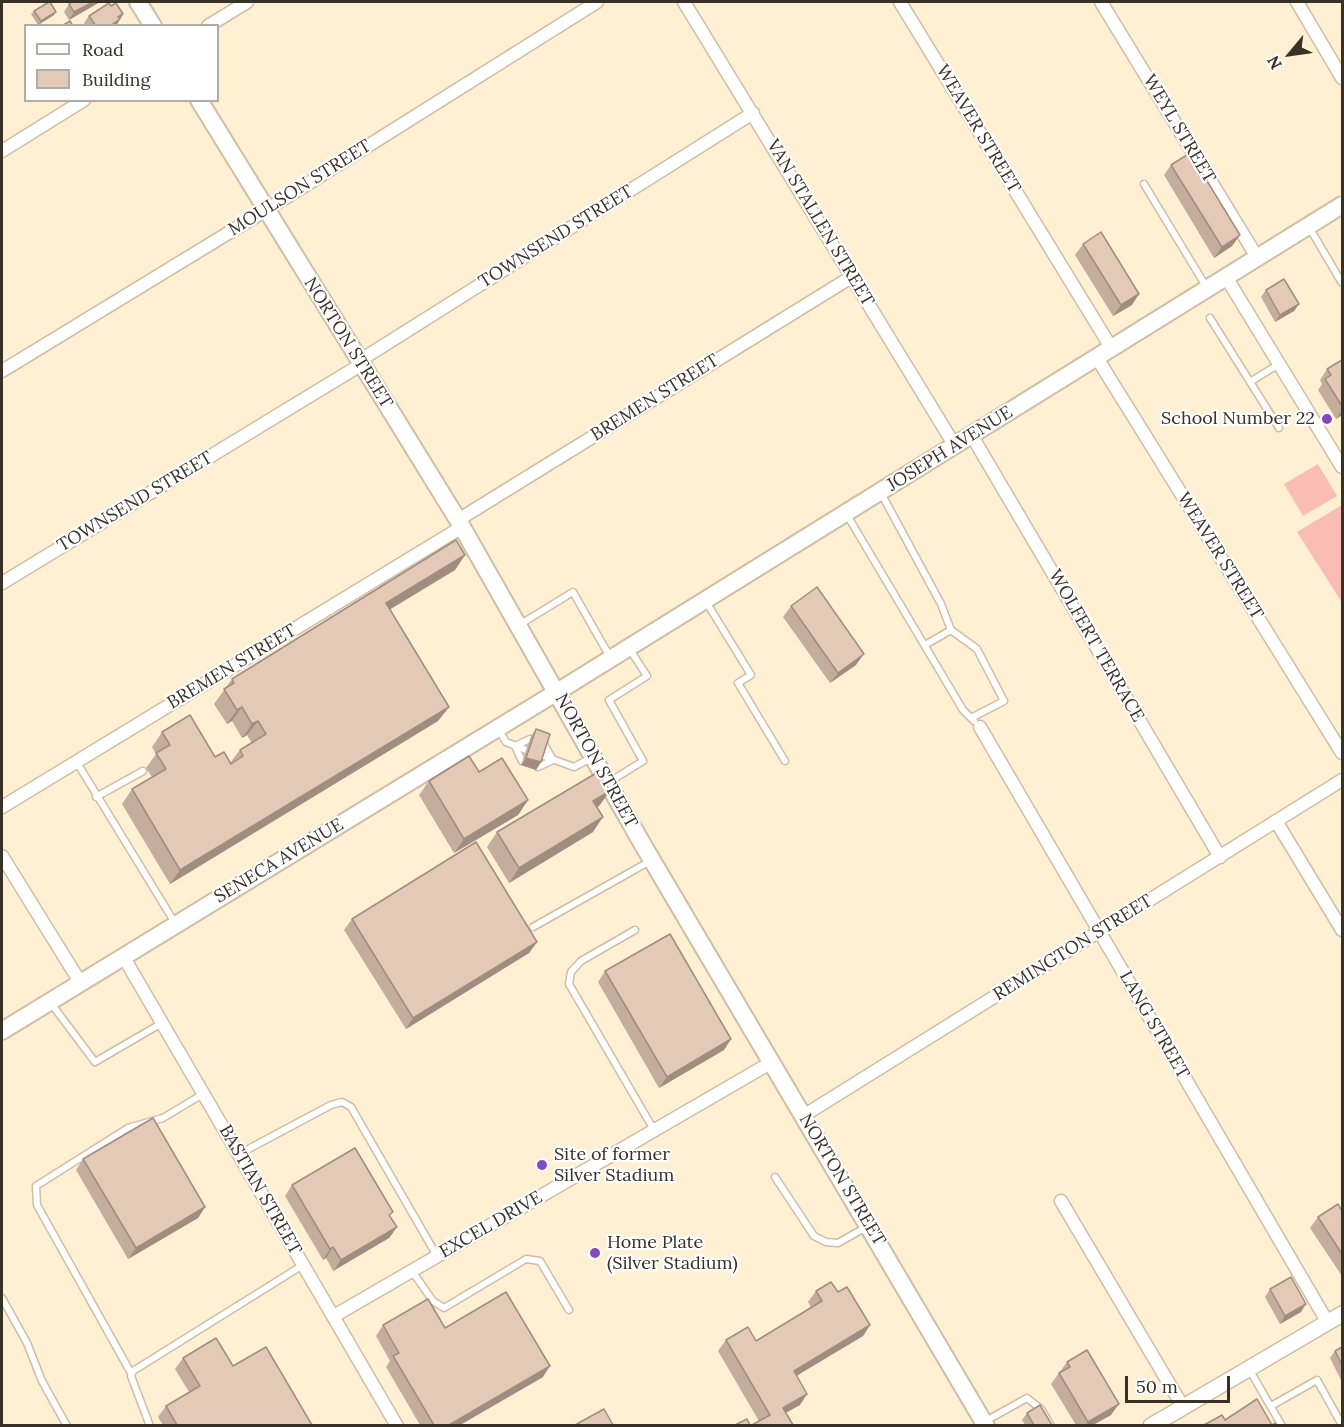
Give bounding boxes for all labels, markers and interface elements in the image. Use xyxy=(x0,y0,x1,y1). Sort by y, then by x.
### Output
legend xyxy=(24,24,219,102)
north arrow xyxy=(1260,24,1320,84)
text: Road xyxy=(82,38,124,61)
text: N xyxy=(1263,52,1286,73)
street label: WEAVER STREET xyxy=(931,61,1025,197)
text: Building xyxy=(82,68,150,91)
street label: WEYL STREET xyxy=(1138,71,1220,187)
street label: MOULSON STREET xyxy=(225,135,375,241)
street label: VAN STALLEN STREET xyxy=(762,136,878,310)
street label: TOWNSEND STREET xyxy=(475,181,637,293)
street label: NORTON STREET xyxy=(299,274,397,412)
street label: BREMEN STREET xyxy=(587,350,723,446)
street label: JOSEPH AVENUE xyxy=(883,402,1017,496)
place label: School Number 22 xyxy=(1161,408,1315,430)
marker: School Number 22 xyxy=(1320,412,1334,426)
street label: TOWNSEND STREET xyxy=(53,447,217,557)
street label: WEAVER STREET xyxy=(1172,489,1268,623)
street label: WOLFERT TERRACE xyxy=(1044,566,1148,726)
street label: BREMEN STREET xyxy=(164,620,300,714)
street label: NORTON STREET xyxy=(550,690,642,832)
street label: SENECA AVENUE xyxy=(211,814,347,908)
street label: REMINGTON STREET xyxy=(990,890,1156,1006)
street label: LANG STREET xyxy=(1114,967,1194,1083)
street label: NORTON STREET xyxy=(794,1110,890,1250)
street label: BASTIAN STREET xyxy=(214,1121,306,1259)
place label: Site of former Silver Stadium xyxy=(554,1144,674,1186)
marker: Site of former Silver Stadium xyxy=(535,1158,549,1172)
street label: EXCEL DRIVE xyxy=(436,1187,546,1263)
place label: Home Plate (Silver Stadium) xyxy=(607,1232,738,1274)
marker: Home Plate (Silver Stadium) xyxy=(588,1246,602,1260)
scale bar xyxy=(1128,1364,1233,1402)
text: 50 m xyxy=(1136,1375,1178,1398)

